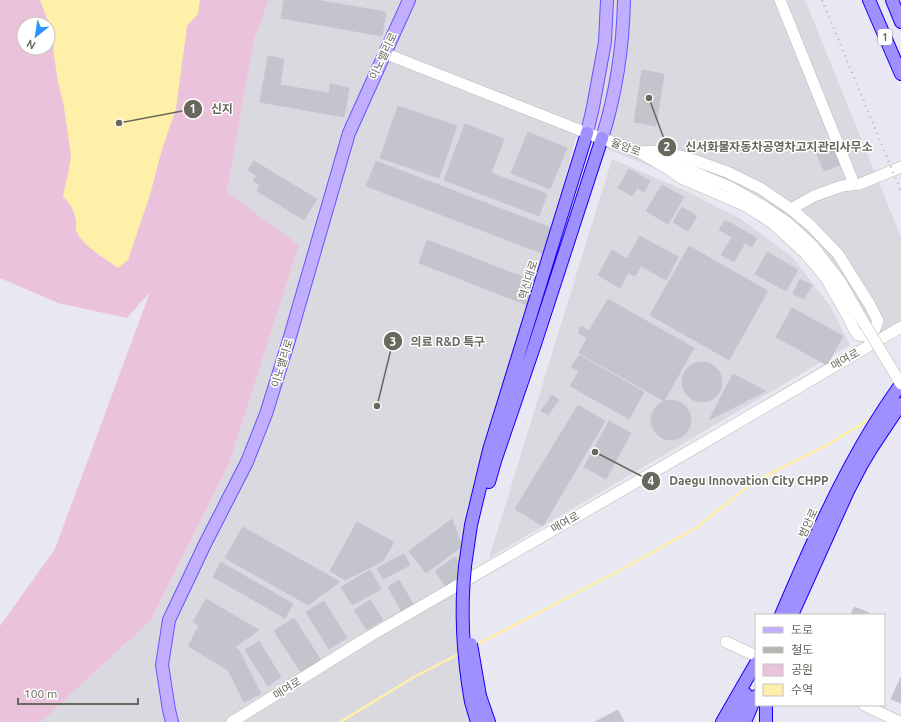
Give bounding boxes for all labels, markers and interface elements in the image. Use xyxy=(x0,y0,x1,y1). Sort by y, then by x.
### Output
north arrow xyxy=(16,16,56,56)
road number: 1 xyxy=(878,29,892,45)
street label: 이노밸리로 xyxy=(367,31,399,81)
text: N xyxy=(24,37,38,52)
callout: 신지 xyxy=(183,97,241,121)
text: 1 xyxy=(190,102,196,115)
text: 신지 xyxy=(211,102,233,115)
callout: 신서화물자동차공영차고지관리사무소 xyxy=(657,135,881,159)
street label: 율암로 xyxy=(610,136,642,158)
text: 2 xyxy=(664,140,671,153)
text: 신서화물자동차공영차고지관리사무소 xyxy=(685,140,873,153)
street label: 혁신대로 xyxy=(516,259,540,301)
callout: 의료 R&D 특구 xyxy=(383,329,494,353)
text: 3 xyxy=(390,335,396,348)
text: 의료 R&D 특구 xyxy=(411,335,485,348)
street label: 이노밸리로 xyxy=(269,337,295,389)
street label: 매여로 xyxy=(829,346,861,372)
callout: Daegu Innovation City CHPP xyxy=(641,469,836,493)
text: 4 xyxy=(648,474,655,487)
text: Daegu Innovation City CHPP xyxy=(669,474,829,487)
street label: 범안로 xyxy=(796,507,820,539)
street label: 매여로 xyxy=(549,509,581,535)
legend xyxy=(755,614,885,706)
text: 도로 xyxy=(791,623,813,636)
text: 철도 xyxy=(791,643,813,656)
text: 공원 xyxy=(791,663,813,676)
street label: 매여로 xyxy=(271,675,303,701)
scale bar xyxy=(18,680,138,706)
text: 수역 xyxy=(791,683,813,696)
text: 100 m xyxy=(24,687,57,700)

